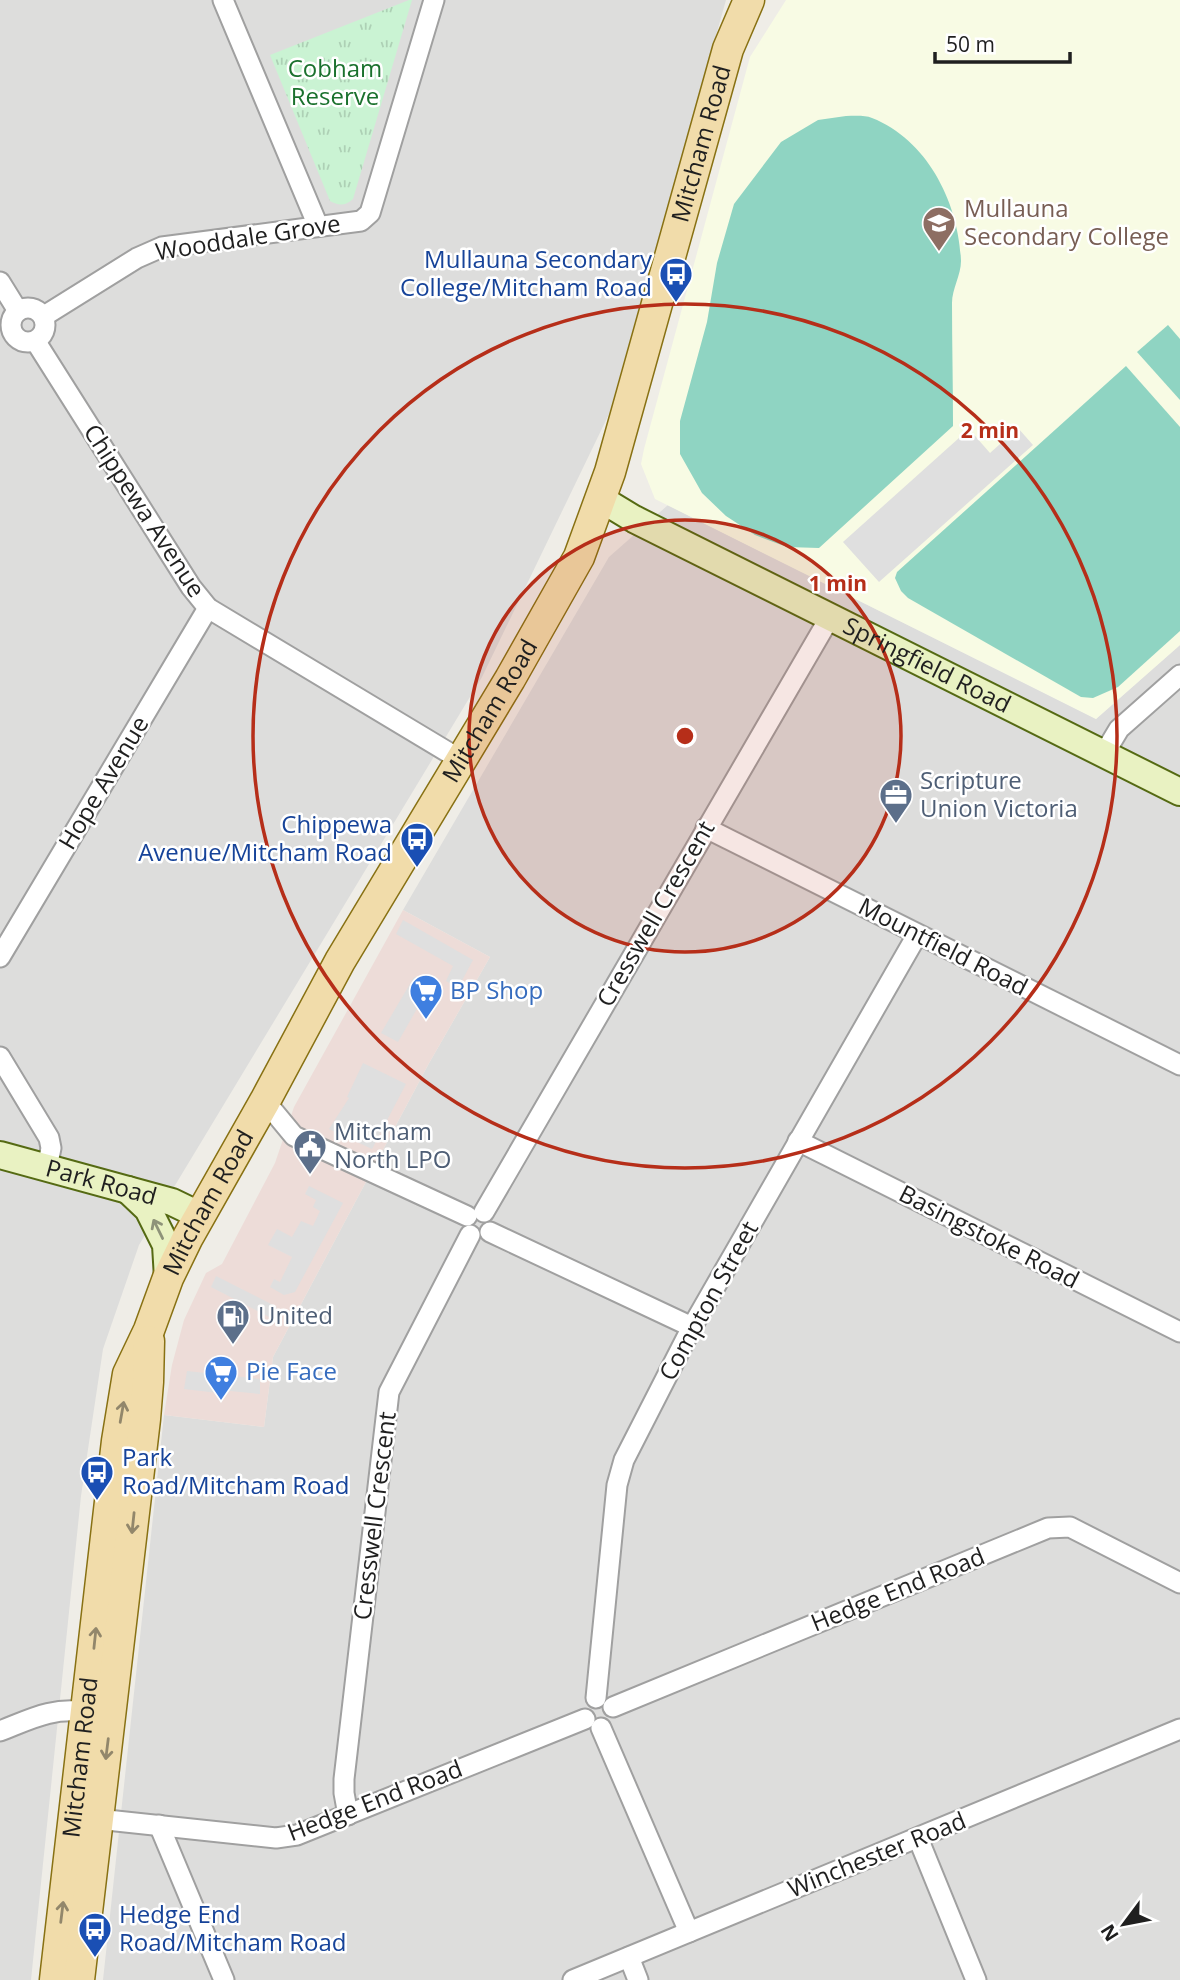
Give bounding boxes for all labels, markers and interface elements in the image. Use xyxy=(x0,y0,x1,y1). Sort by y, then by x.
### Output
scale bar xyxy=(935,21,1070,65)
text: 50 m xyxy=(946,30,995,58)
park label: Cobham Reserve xyxy=(288,51,382,112)
street label: Mitcham Road xyxy=(663,61,738,226)
place label: Mullauna Secondary College xyxy=(964,191,1169,252)
school or university icon: Mullauna Secondary College xyxy=(920,204,958,253)
street label: Wooddale Grove xyxy=(153,206,343,267)
place label: Mullauna Secondary College/Mitcham Road xyxy=(400,242,653,303)
bus stop icon: Mullauna Secondary College/Mitcham Road xyxy=(657,255,695,304)
text: 2 min xyxy=(961,416,1019,444)
street label: Chippewa Avenue xyxy=(77,417,214,603)
text: 1 min xyxy=(809,569,867,597)
street label: Springfield Road xyxy=(838,608,1017,720)
street label: Mitcham Road xyxy=(433,633,544,788)
street label: Hope Avenue xyxy=(50,709,156,855)
centre of rings xyxy=(673,724,697,748)
place label: Scripture Union Victoria xyxy=(920,763,1078,824)
office icon: Scripture Union Victoria xyxy=(877,776,915,825)
place label: Chippewa Avenue/Mitcham Road xyxy=(138,807,392,868)
street label: Cresswell Crescent xyxy=(588,814,721,1012)
bus stop icon: Chippewa Avenue/Mitcham Road xyxy=(398,820,436,869)
street label: Mountfield Road xyxy=(853,889,1034,1003)
supermarket icon: BP Shop xyxy=(407,972,445,1021)
place label: BP Shop xyxy=(450,973,543,1006)
place label: Mitcham North LPO xyxy=(334,1114,451,1175)
street label: Mitcham Road xyxy=(154,1123,260,1280)
public building icon: Mitcham North LPO xyxy=(291,1127,329,1176)
street label: Park Road xyxy=(42,1150,161,1212)
street label: Basingstoke Road xyxy=(894,1176,1085,1295)
street label: Compton Street xyxy=(650,1215,765,1386)
one-way arrow xyxy=(151,1219,164,1240)
fuel station icon: United xyxy=(214,1297,252,1346)
place label: United xyxy=(258,1298,333,1331)
supermarket icon: Pie Face xyxy=(202,1353,240,1402)
place label: Pie Face xyxy=(246,1354,337,1387)
one-way arrow xyxy=(116,1401,129,1424)
street label: Cresswell Crescent xyxy=(344,1410,403,1622)
place label: Park Road/Mitcham Road xyxy=(122,1440,350,1501)
bus stop icon: Park Road/Mitcham Road xyxy=(78,1453,116,1502)
one-way arrow xyxy=(126,1511,139,1533)
street label: Hedge End Road xyxy=(806,1539,989,1639)
one-way arrow xyxy=(88,1627,101,1649)
street label: Mitcham Road xyxy=(53,1675,105,1839)
one-way arrow xyxy=(101,1737,114,1759)
street label: Hedge End Road xyxy=(282,1751,467,1848)
street label: Winchester Road xyxy=(782,1803,970,1904)
north arrow xyxy=(1089,1889,1159,1959)
place label: Hedge End Road/Mitcham Road xyxy=(119,1897,347,1958)
one-way arrow xyxy=(56,1901,69,1924)
bus stop icon: Hedge End Road/Mitcham Road xyxy=(76,1910,114,1959)
text: N xyxy=(1094,1920,1125,1946)

